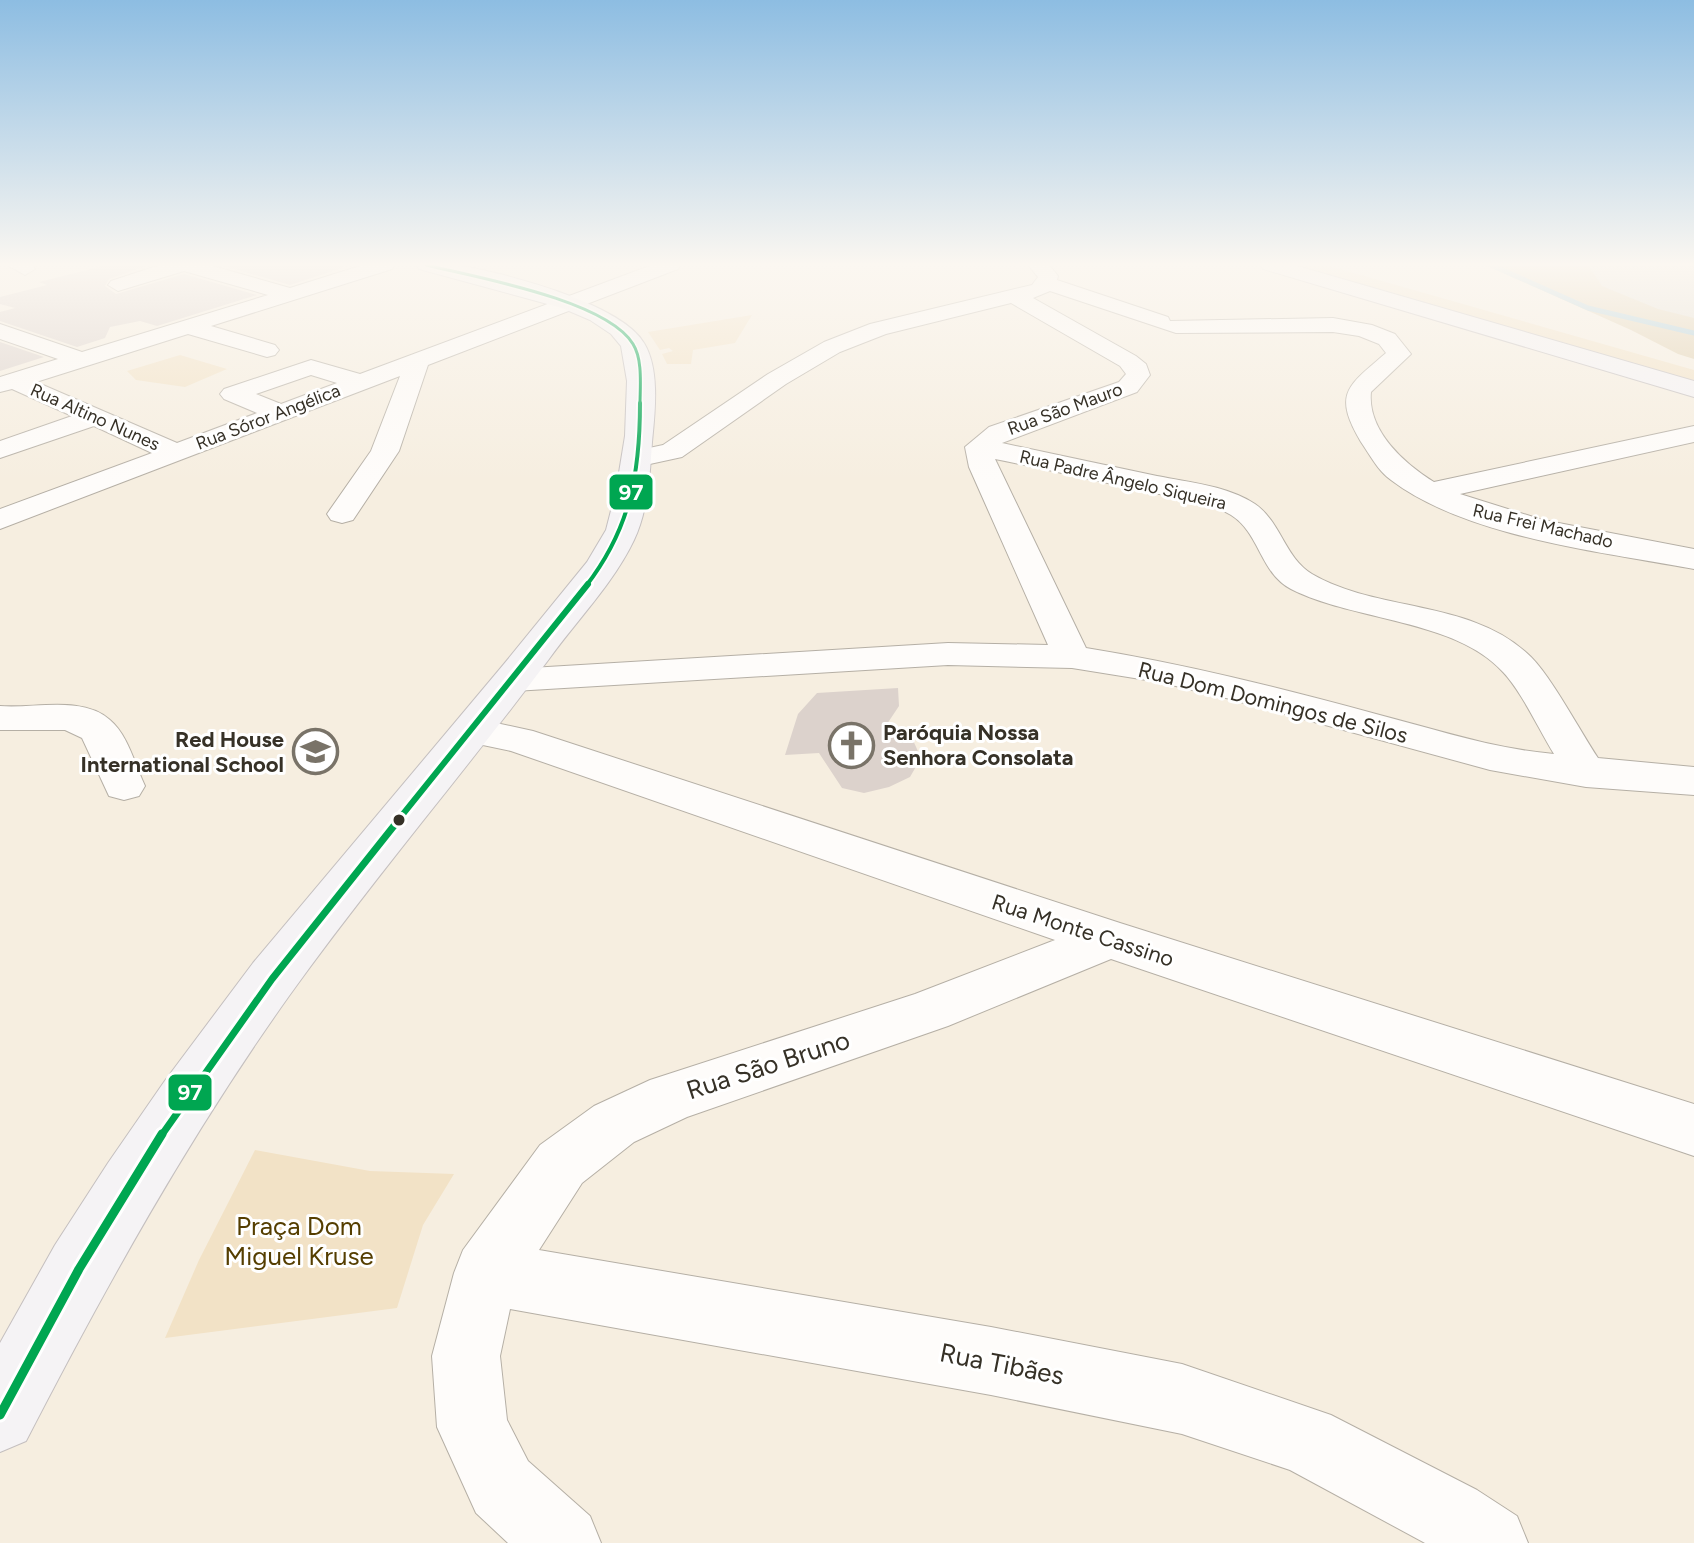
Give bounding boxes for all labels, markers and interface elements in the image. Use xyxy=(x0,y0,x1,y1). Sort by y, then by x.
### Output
street label: Rua São Mauro xyxy=(1004,378,1126,440)
street label: Rua Altino Nunes xyxy=(27,379,163,455)
street label: Rua Sóror Angélica xyxy=(193,379,343,455)
street label: Rua Padre Ângelo Siqueira xyxy=(1017,445,1229,515)
line badge: 97 xyxy=(608,473,654,511)
text: 97 xyxy=(619,479,644,506)
street label: Rua Frei Machado xyxy=(1471,499,1615,553)
street label: Rua Dom Domingos de Silos xyxy=(1135,656,1410,749)
place label: Paróquia Nossa Senhora Consolata xyxy=(883,719,1073,771)
church icon: Paróquia Nossa Senhora Consolata xyxy=(828,721,876,769)
place label: Red House International School xyxy=(81,726,284,778)
school or university icon: Red House International School xyxy=(291,728,339,776)
unlabelled marker xyxy=(391,812,407,828)
street label: Rua Monte Cassino xyxy=(988,888,1177,973)
street label: Rua São Bruno xyxy=(682,1024,854,1106)
line badge: 97 xyxy=(167,1073,213,1112)
text: 97 xyxy=(178,1079,203,1106)
park label: Praça Dom Miguel Kruse xyxy=(224,1210,374,1272)
street label: Rua Tibães xyxy=(937,1336,1067,1392)

